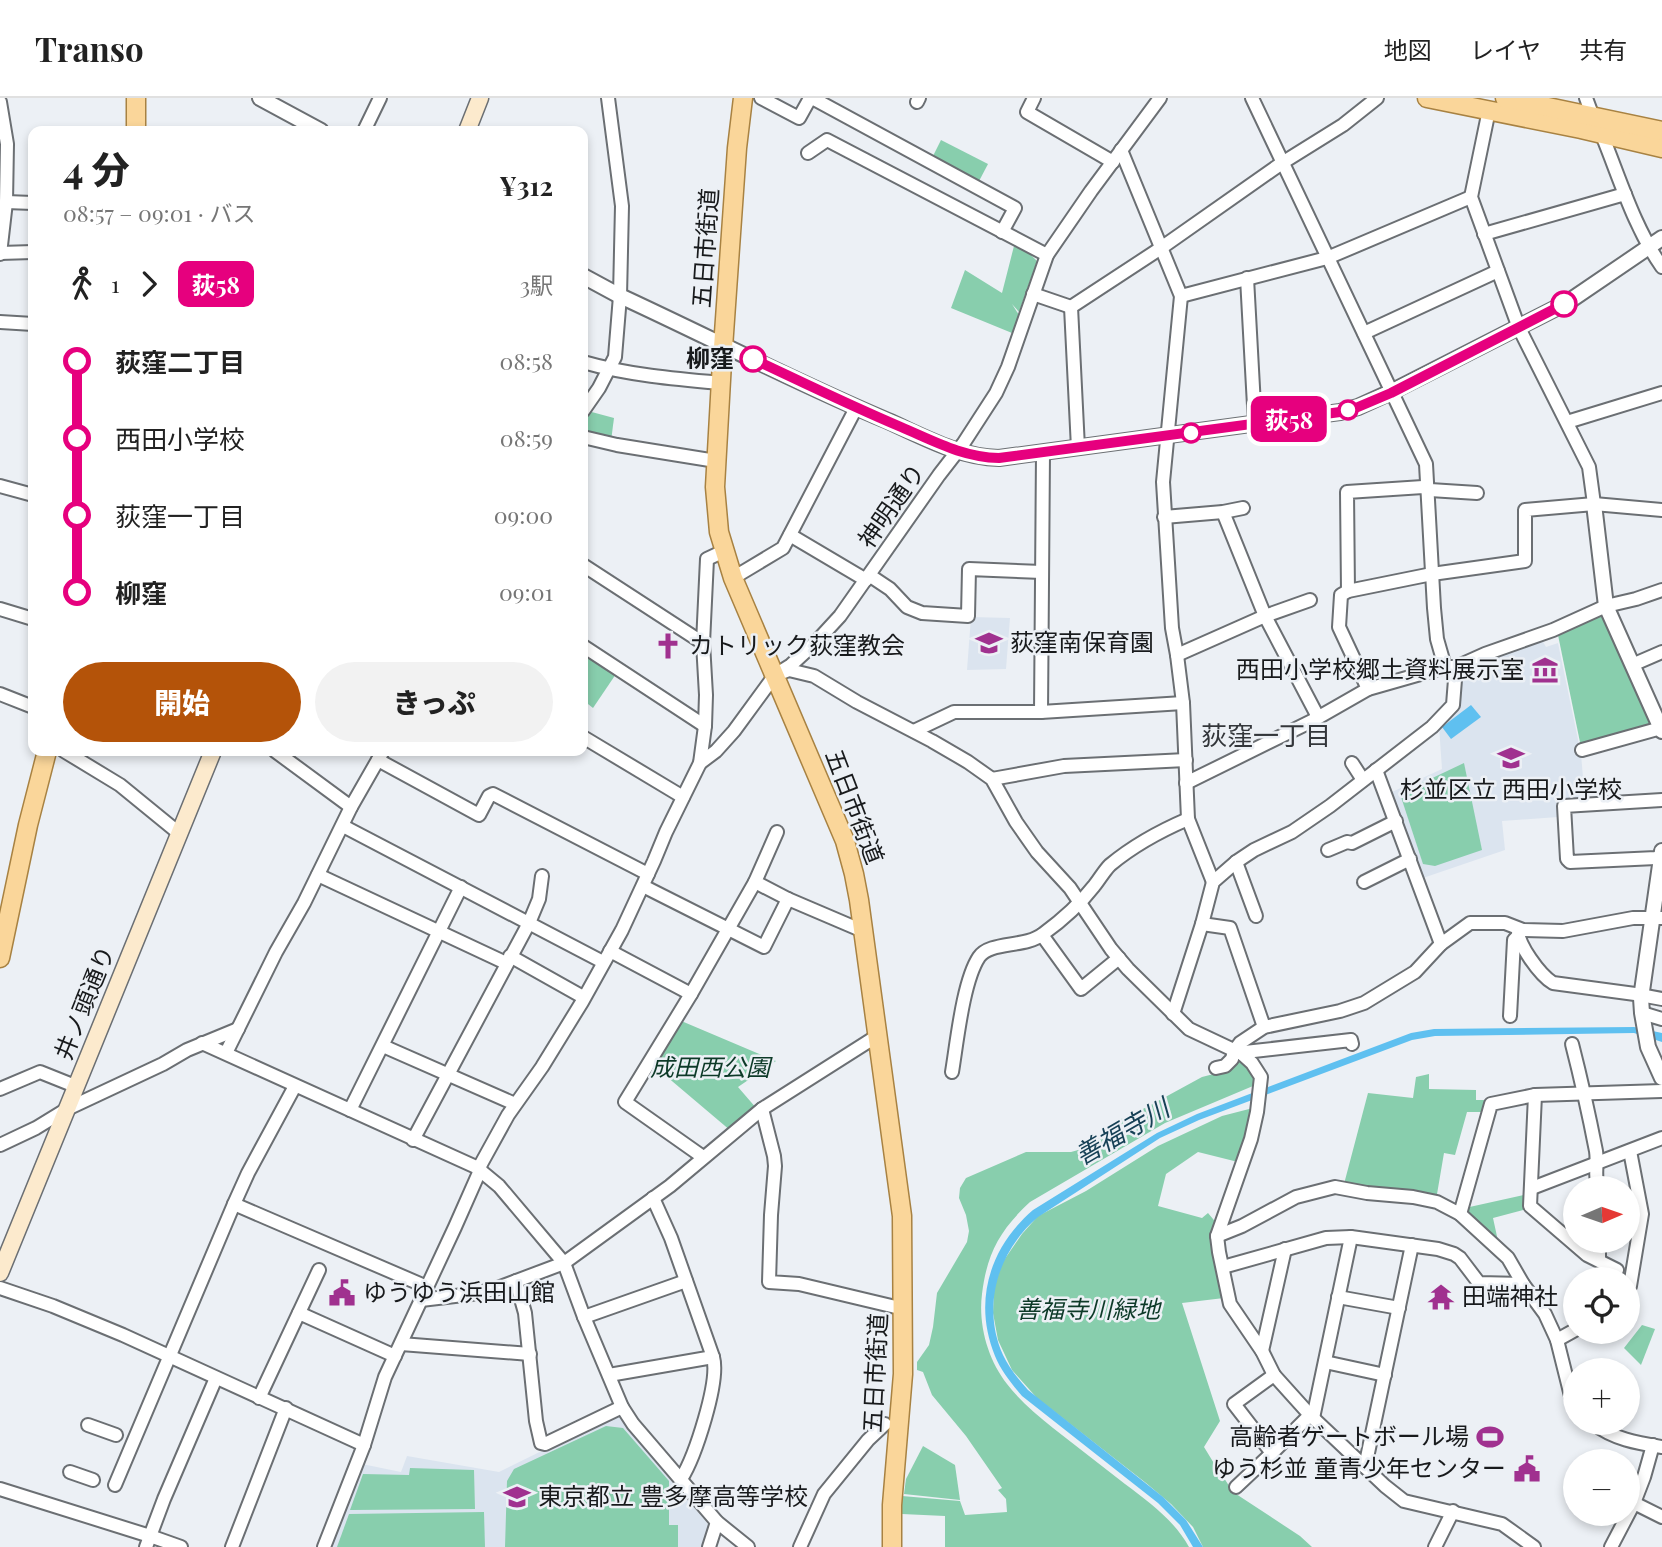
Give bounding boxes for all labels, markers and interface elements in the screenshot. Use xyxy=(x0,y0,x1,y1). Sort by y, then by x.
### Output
text: Transo xyxy=(35,26,144,70)
text: 地図 xyxy=(1384,33,1432,65)
text: レイヤ xyxy=(1470,33,1541,65)
text: 共有 xyxy=(1579,33,1627,65)
text: 4 分 xyxy=(63,143,130,194)
text: ¥312 xyxy=(499,168,553,203)
street label: 五日市街道 xyxy=(684,187,724,309)
text: 08:57 – 09:01 · バス xyxy=(63,197,256,228)
icon: walk xyxy=(63,265,101,303)
icon: forward xyxy=(130,265,168,303)
text: 1 xyxy=(111,268,120,299)
text: 荻58 xyxy=(192,268,240,300)
text: 3駅 xyxy=(520,269,553,300)
unlabelled marker xyxy=(1551,291,1577,317)
place label: 柳窪 xyxy=(686,341,734,373)
text: 荻窪二丁目 xyxy=(115,344,245,379)
text: 08:58 xyxy=(500,345,553,376)
marker: 柳窪 xyxy=(740,346,766,372)
line badge: 荻58 xyxy=(1249,396,1329,442)
unlabelled marker xyxy=(1338,400,1358,420)
text: 荻58 xyxy=(1265,403,1313,435)
text: 西田小学校 xyxy=(115,421,245,456)
text: 08:59 xyxy=(500,422,553,453)
unlabelled marker xyxy=(1181,423,1201,443)
street label: 神明通り xyxy=(850,456,931,553)
text: 荻窪一丁目 xyxy=(115,498,245,533)
text: 09:00 xyxy=(494,499,553,530)
text: 柳窪 xyxy=(115,575,167,610)
text: 09:01 xyxy=(499,576,553,607)
place label: 荻窪南保育園 xyxy=(1010,625,1154,657)
place label: カトリック荻窪教会 xyxy=(689,628,905,660)
school or university icon: 荻窪南保育園 xyxy=(974,628,1004,658)
church icon: カトリック荻窪教会 xyxy=(653,631,683,661)
place label: 西田小学校郷土資料展示室 xyxy=(1236,652,1524,684)
museum icon: 西田小学校郷土資料展示室 xyxy=(1530,655,1560,685)
button: 開始 xyxy=(63,662,301,742)
button: きっぷ xyxy=(315,662,553,742)
district label: 荻窪一丁目 xyxy=(1201,717,1331,752)
school or university icon: 杉並区立 西田小学校 xyxy=(1496,743,1526,773)
street label: 五日市街道 xyxy=(819,745,892,868)
place label: 杉並区立 西田小学校 xyxy=(1400,772,1622,804)
street label: 井ノ頭通り xyxy=(46,941,120,1064)
park label: 成田西公園 xyxy=(650,1050,773,1082)
water label: 善福寺川 xyxy=(1067,1088,1178,1172)
north arrow xyxy=(1563,1176,1640,1253)
map controls xyxy=(1563,1176,1640,1526)
button: locate xyxy=(1563,1267,1640,1344)
place label: ゆうゆう浜田山館 xyxy=(363,1275,555,1307)
public building icon: ゆうゆう浜田山館 xyxy=(327,1278,357,1308)
place label: 田端神社 xyxy=(1462,1279,1558,1311)
temple icon: 田端神社 xyxy=(1426,1282,1456,1312)
park label: 善福寺川緑地 xyxy=(1016,1292,1163,1324)
street label: 五日市街道 xyxy=(855,1312,893,1434)
button: + xyxy=(1563,1358,1640,1435)
place label: 高齢者ゲートボール場 xyxy=(1229,1419,1469,1451)
sports icon: 高齢者ゲートボール場 xyxy=(1475,1422,1505,1452)
button: − xyxy=(1563,1449,1640,1526)
place label: ゆう杉並 童青少年センター xyxy=(1212,1451,1506,1483)
public building icon: ゆう杉並 童青少年センター xyxy=(1512,1454,1542,1484)
place label: 東京都立 豊多摩高等学校 xyxy=(538,1479,808,1511)
school or university icon: 東京都立 豊多摩高等学校 xyxy=(502,1482,532,1512)

